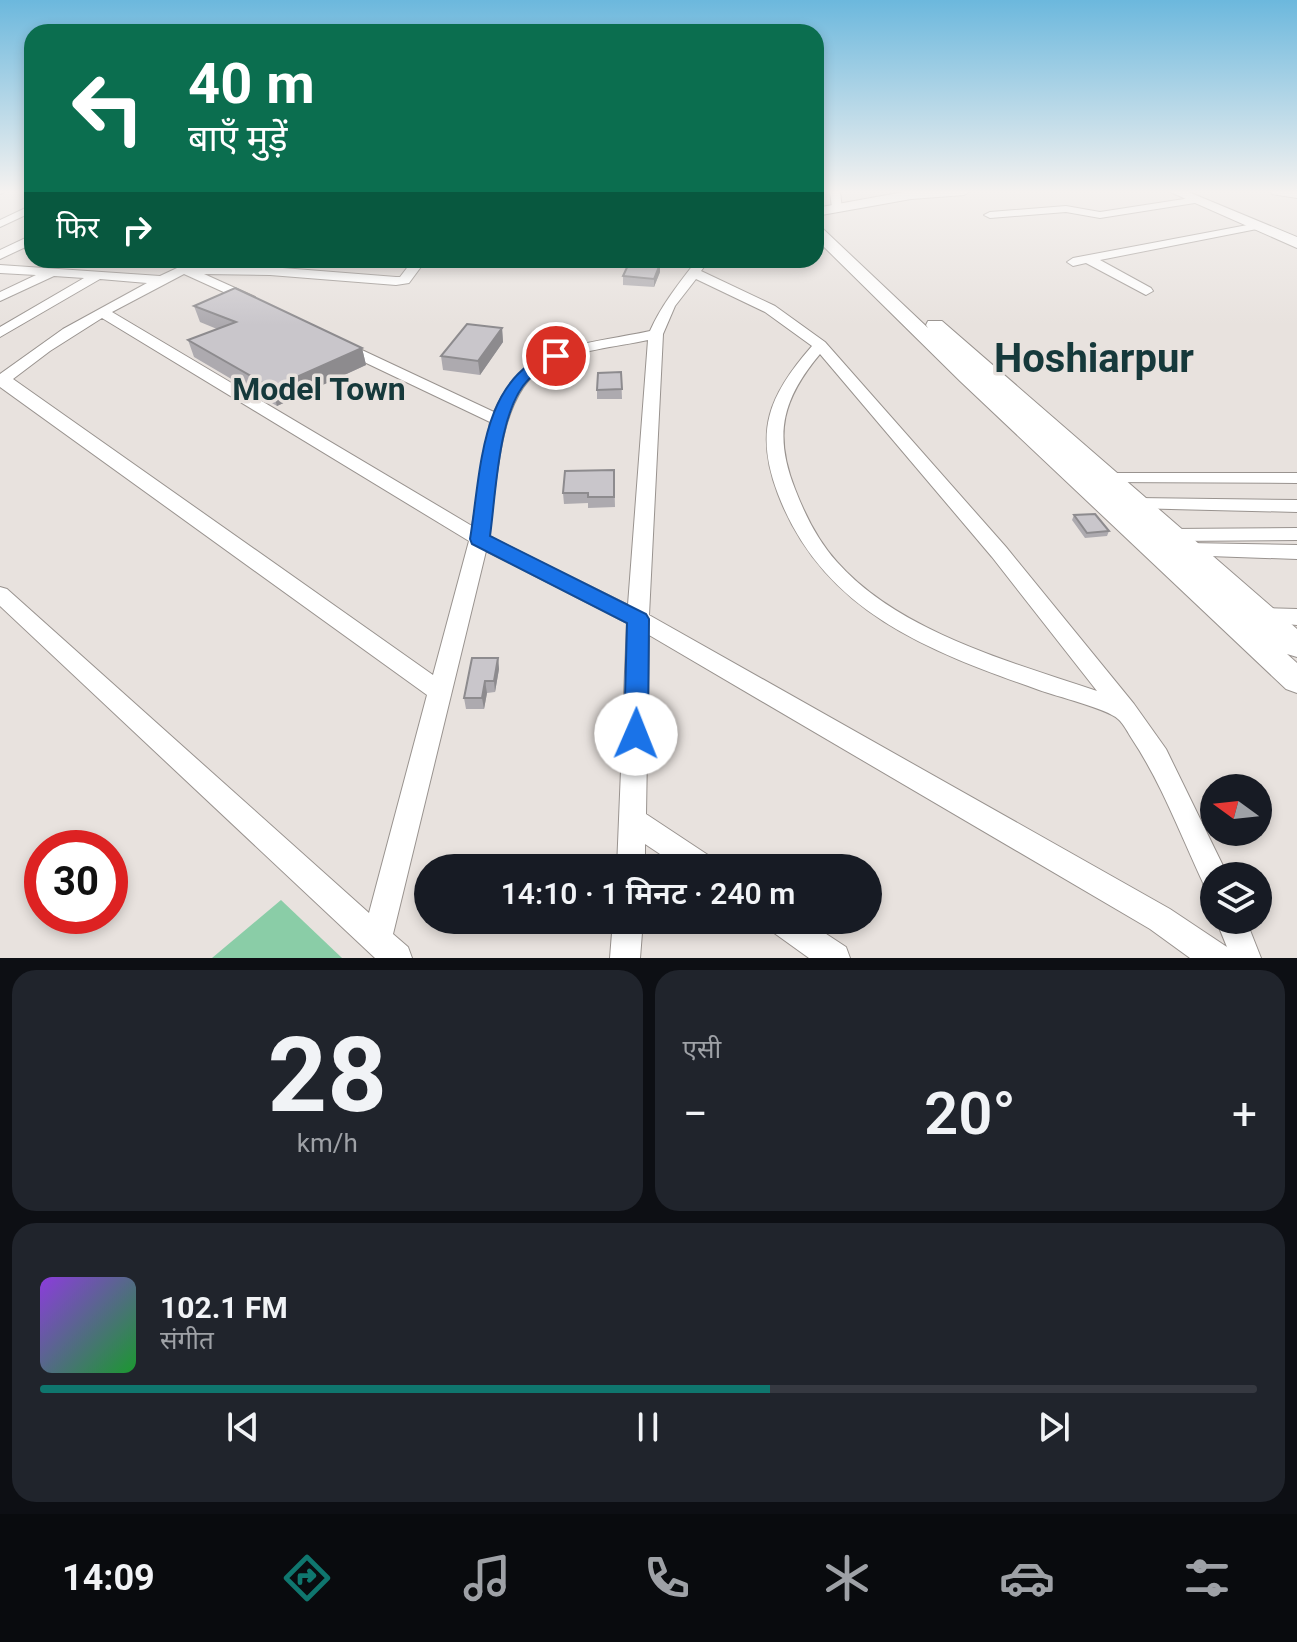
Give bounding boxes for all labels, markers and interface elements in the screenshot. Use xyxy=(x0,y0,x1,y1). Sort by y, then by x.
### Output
text: 40 m xyxy=(188,51,315,117)
icon: left xyxy=(56,56,160,160)
text: बाएँ मुड़ें xyxy=(188,118,288,160)
icon: right xyxy=(115,208,159,252)
text: फिर xyxy=(56,210,99,245)
pin xyxy=(522,322,590,390)
icon: arrive xyxy=(534,334,578,378)
district label: Hoshiarpur xyxy=(994,335,1194,382)
district label: Model Town xyxy=(232,370,406,408)
position arrow xyxy=(594,692,678,776)
north arrow xyxy=(1200,774,1272,846)
map controls xyxy=(1200,774,1272,934)
speed limit sign: 30 xyxy=(24,830,128,934)
button: layers xyxy=(1200,862,1272,934)
text: 14:10 · 1 मिनट · 240 m xyxy=(501,876,795,911)
text: 28 xyxy=(268,1015,387,1136)
text: एसी xyxy=(683,1034,721,1064)
text: 20° xyxy=(924,1078,1016,1149)
text: − xyxy=(683,1088,708,1140)
text: + xyxy=(1232,1088,1257,1140)
text: km/h xyxy=(297,1128,358,1158)
text: 102.1 FM xyxy=(160,1290,288,1325)
text: संगीत xyxy=(160,1325,214,1355)
icon: previous xyxy=(221,1405,265,1449)
icon: pause xyxy=(626,1405,670,1449)
icon: next xyxy=(1032,1405,1076,1449)
icon: directions xyxy=(279,1550,335,1606)
icon: music xyxy=(459,1550,515,1606)
icon: phone xyxy=(639,1550,695,1606)
icon: climate xyxy=(819,1550,875,1606)
icon: car xyxy=(999,1550,1055,1606)
icon: filters xyxy=(1179,1550,1235,1606)
text: 14:09 xyxy=(62,1557,155,1599)

